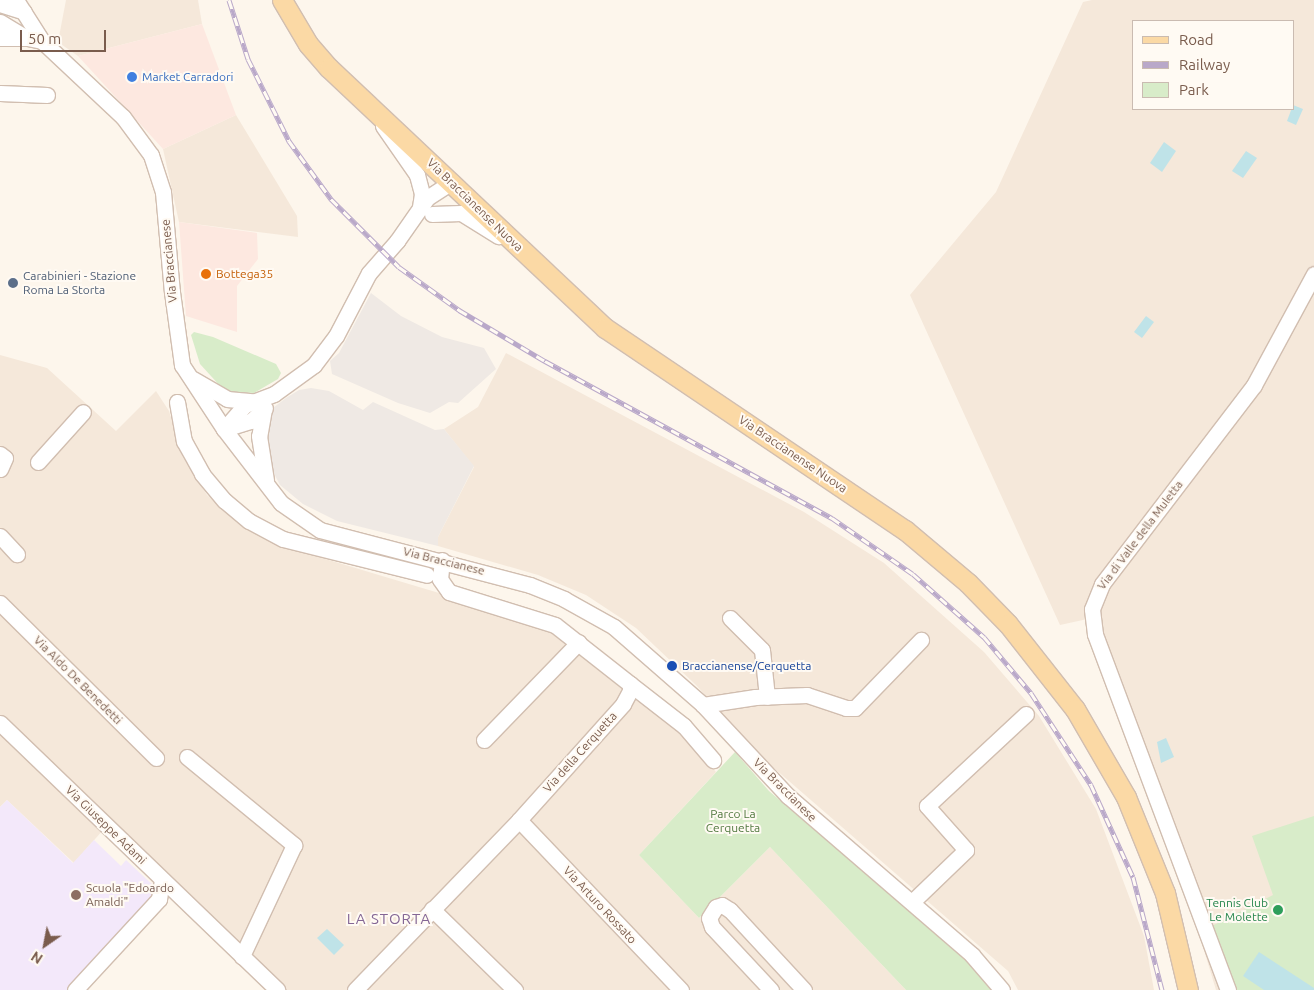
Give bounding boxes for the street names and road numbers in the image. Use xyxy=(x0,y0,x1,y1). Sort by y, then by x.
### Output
street label: Via Braccianense Nuova xyxy=(424,155,526,255)
street label: Via Braccianese xyxy=(158,219,180,303)
street label: Via Braccianense Nuova xyxy=(736,412,850,496)
street label: Via di Valle della Muletta xyxy=(1094,477,1186,593)
street label: Via Braccianese xyxy=(402,544,486,578)
street label: Via Aldo De Benedetti xyxy=(31,633,125,727)
street label: Via della Cerquetta xyxy=(540,709,620,795)
street label: Via Braccianese xyxy=(750,755,820,825)
street label: Via Giuseppe Adami xyxy=(62,783,150,867)
street label: Via Arturo Rossato xyxy=(560,863,640,947)

